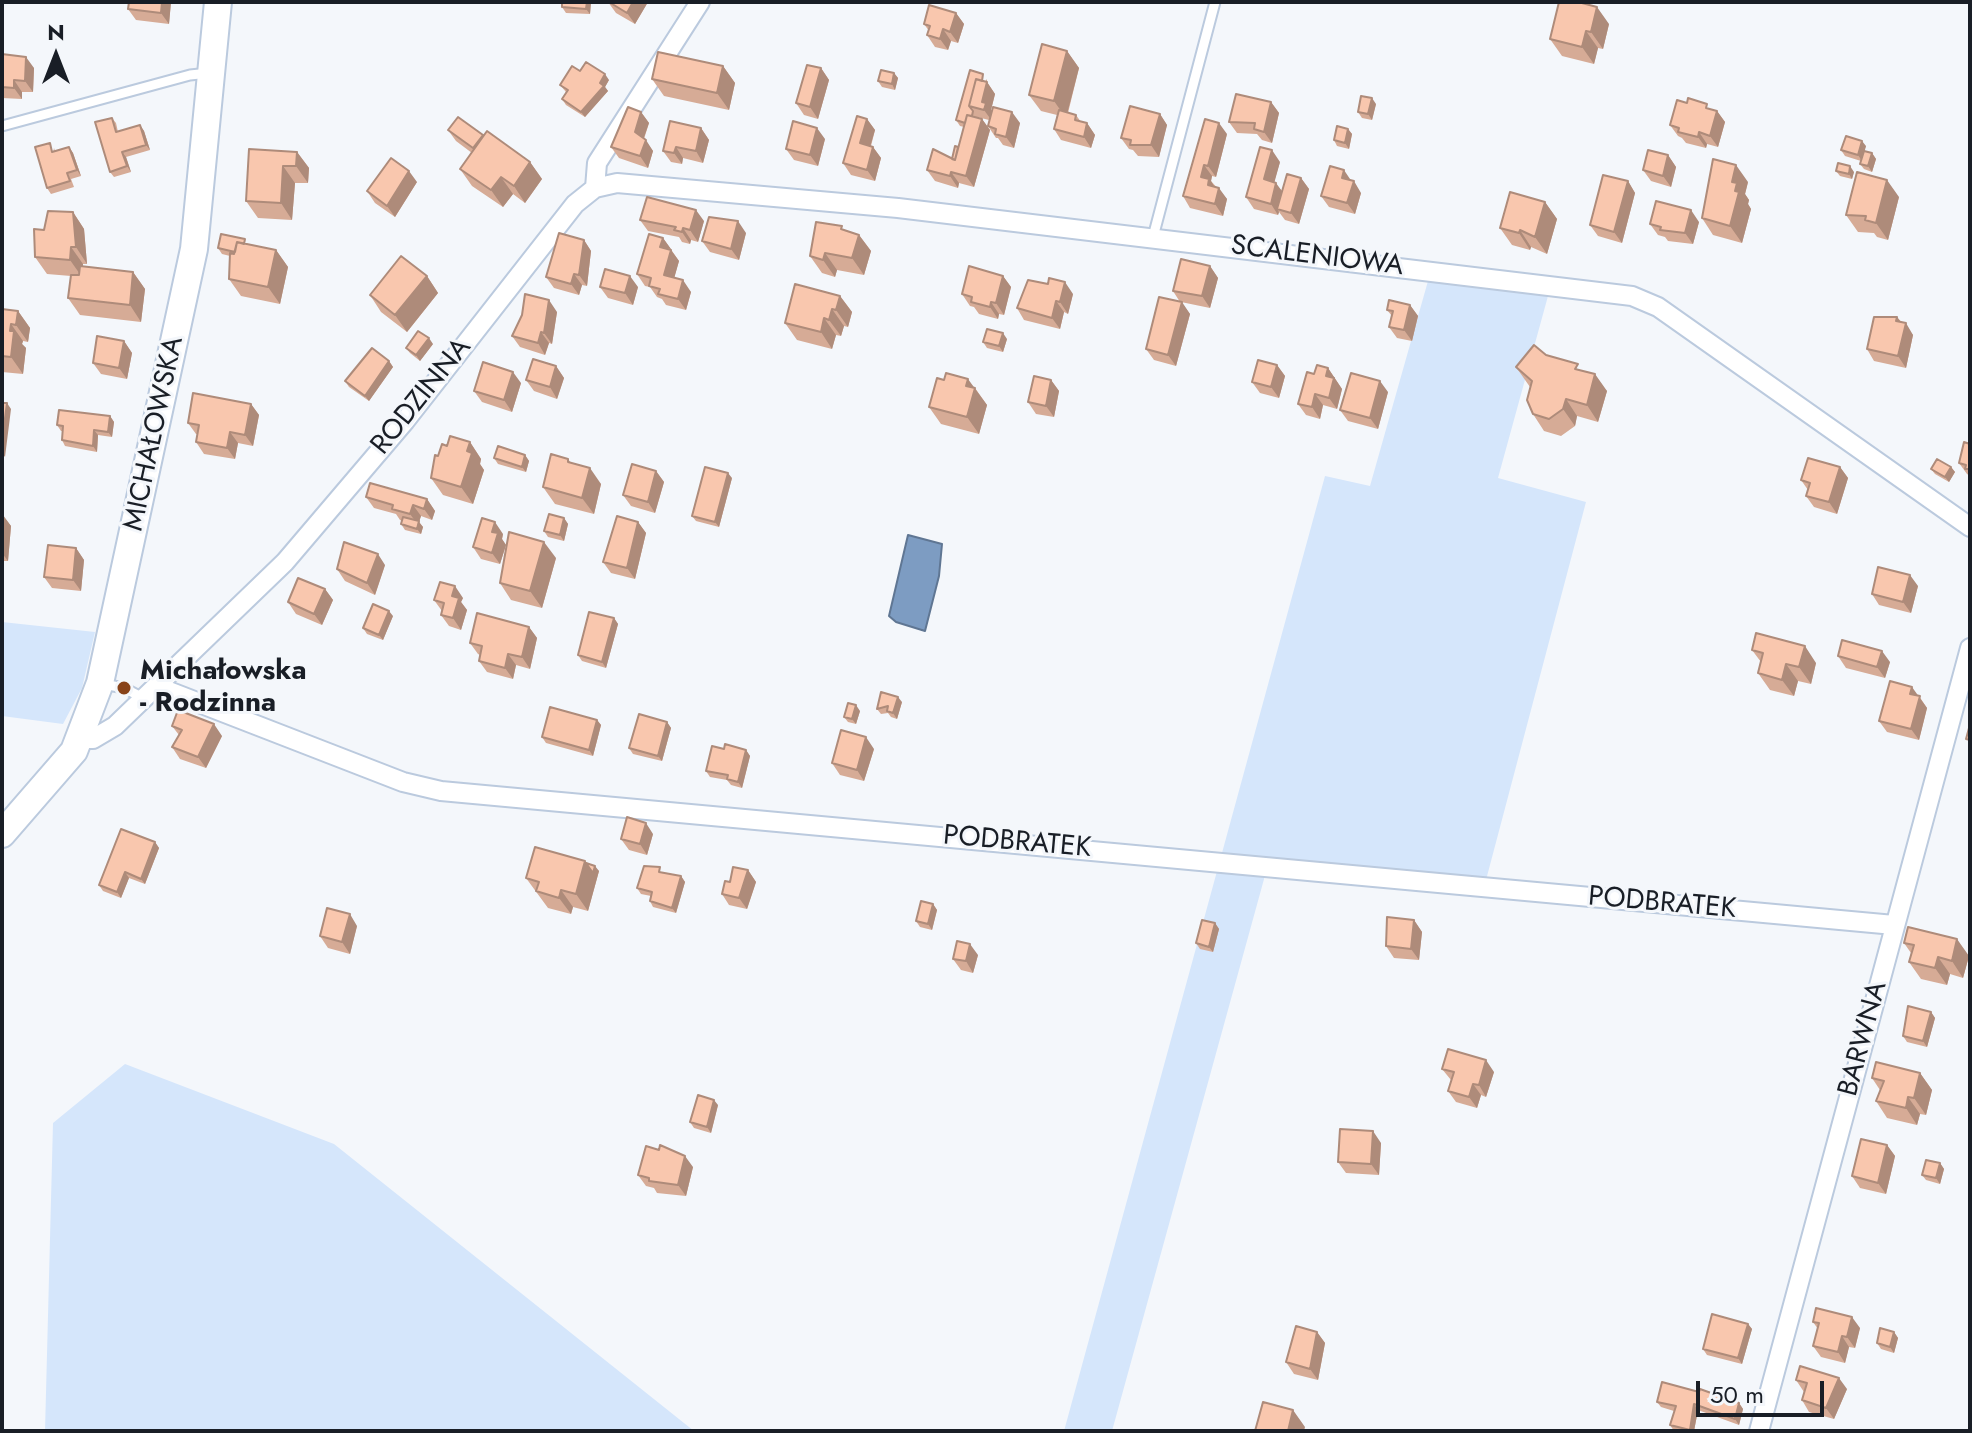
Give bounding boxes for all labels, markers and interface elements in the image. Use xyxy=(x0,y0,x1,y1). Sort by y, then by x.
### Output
north arrow xyxy=(16,16,96,96)
text: N xyxy=(47,16,65,48)
street label: SCALENIOWA xyxy=(1229,230,1405,284)
street label: RODZINNA xyxy=(365,332,479,462)
street label: MICHAŁOWSKA xyxy=(118,334,192,534)
place label: Michałowska - Rodzinna xyxy=(140,655,307,721)
marker: Michałowska - Rodzinna xyxy=(115,679,133,697)
street label: PODBRATEK xyxy=(942,820,1092,866)
street label: PODBRATEK xyxy=(1587,881,1737,927)
street label: BARWNA xyxy=(1833,978,1895,1100)
scale bar xyxy=(1700,1365,1828,1415)
text: 50 m xyxy=(1710,1377,1764,1412)

